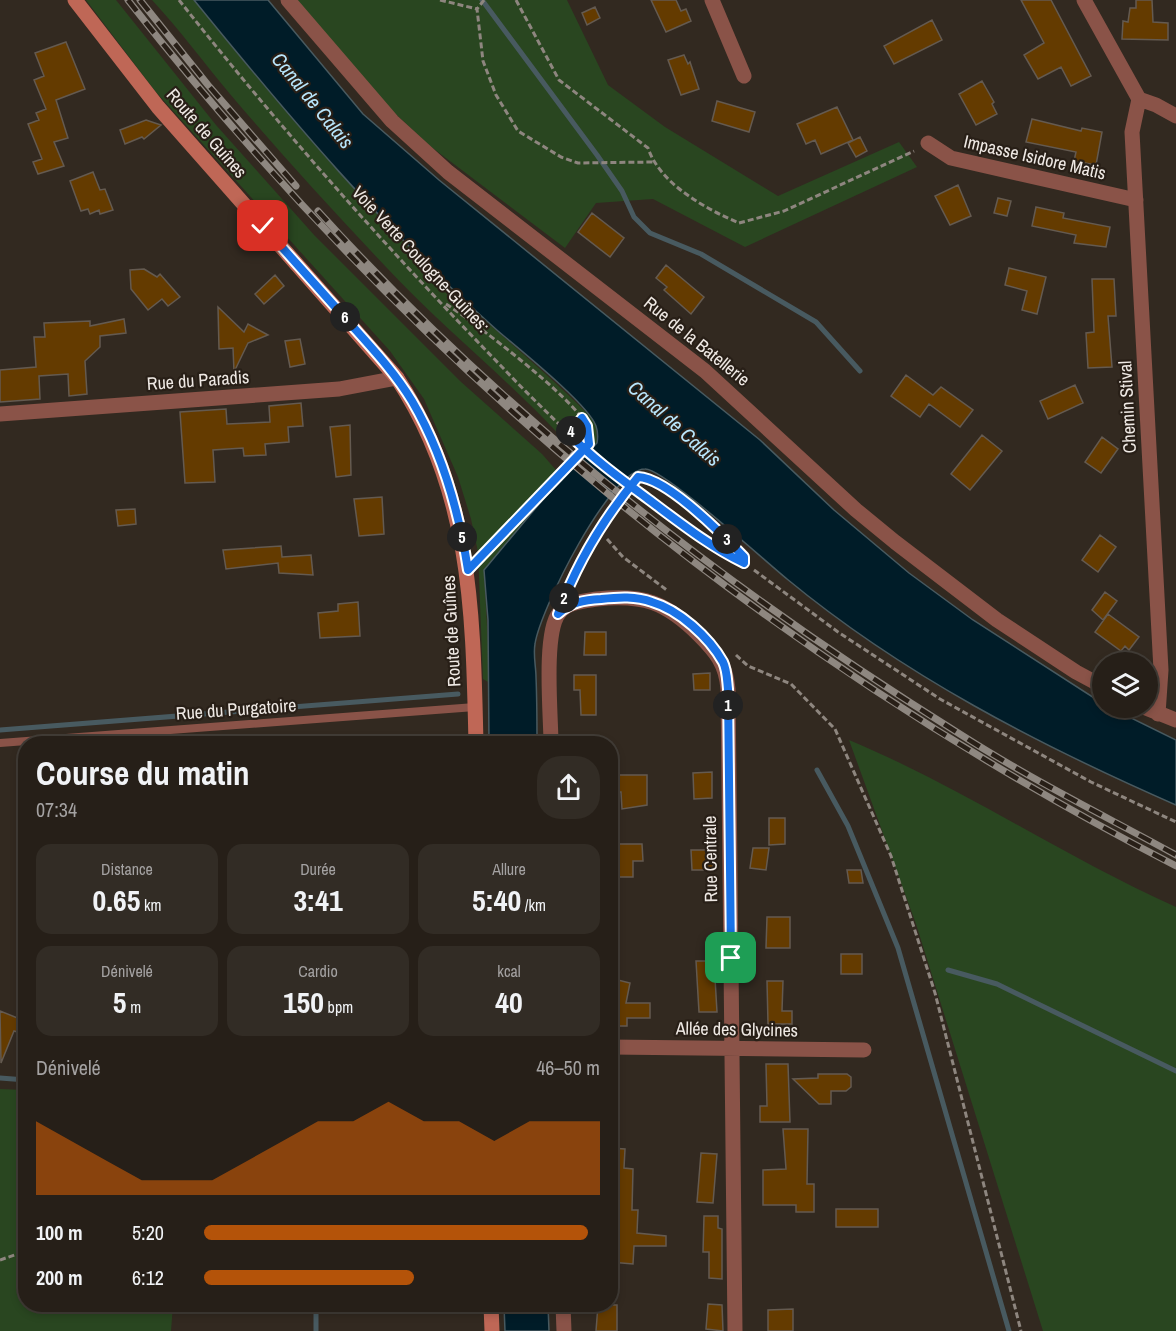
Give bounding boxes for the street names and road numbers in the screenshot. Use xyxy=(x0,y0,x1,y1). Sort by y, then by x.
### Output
street label: Route de Guînes xyxy=(161,83,253,183)
street label: Impasse Isidore Matis xyxy=(961,128,1109,186)
street label: Voie Verte Coulogne-Guînes: xyxy=(346,180,496,338)
street label: Rue de la Batellerie xyxy=(639,290,755,392)
street label: Chemin Stival xyxy=(1112,360,1142,454)
street label: Rue du Paradis xyxy=(146,364,250,396)
street label: Route de Guînes xyxy=(436,575,466,687)
street label: Rue du Purgatoire xyxy=(175,692,297,726)
street label: Rue Centrale xyxy=(697,815,723,903)
street label: Allée des Glycines xyxy=(675,1015,798,1043)

